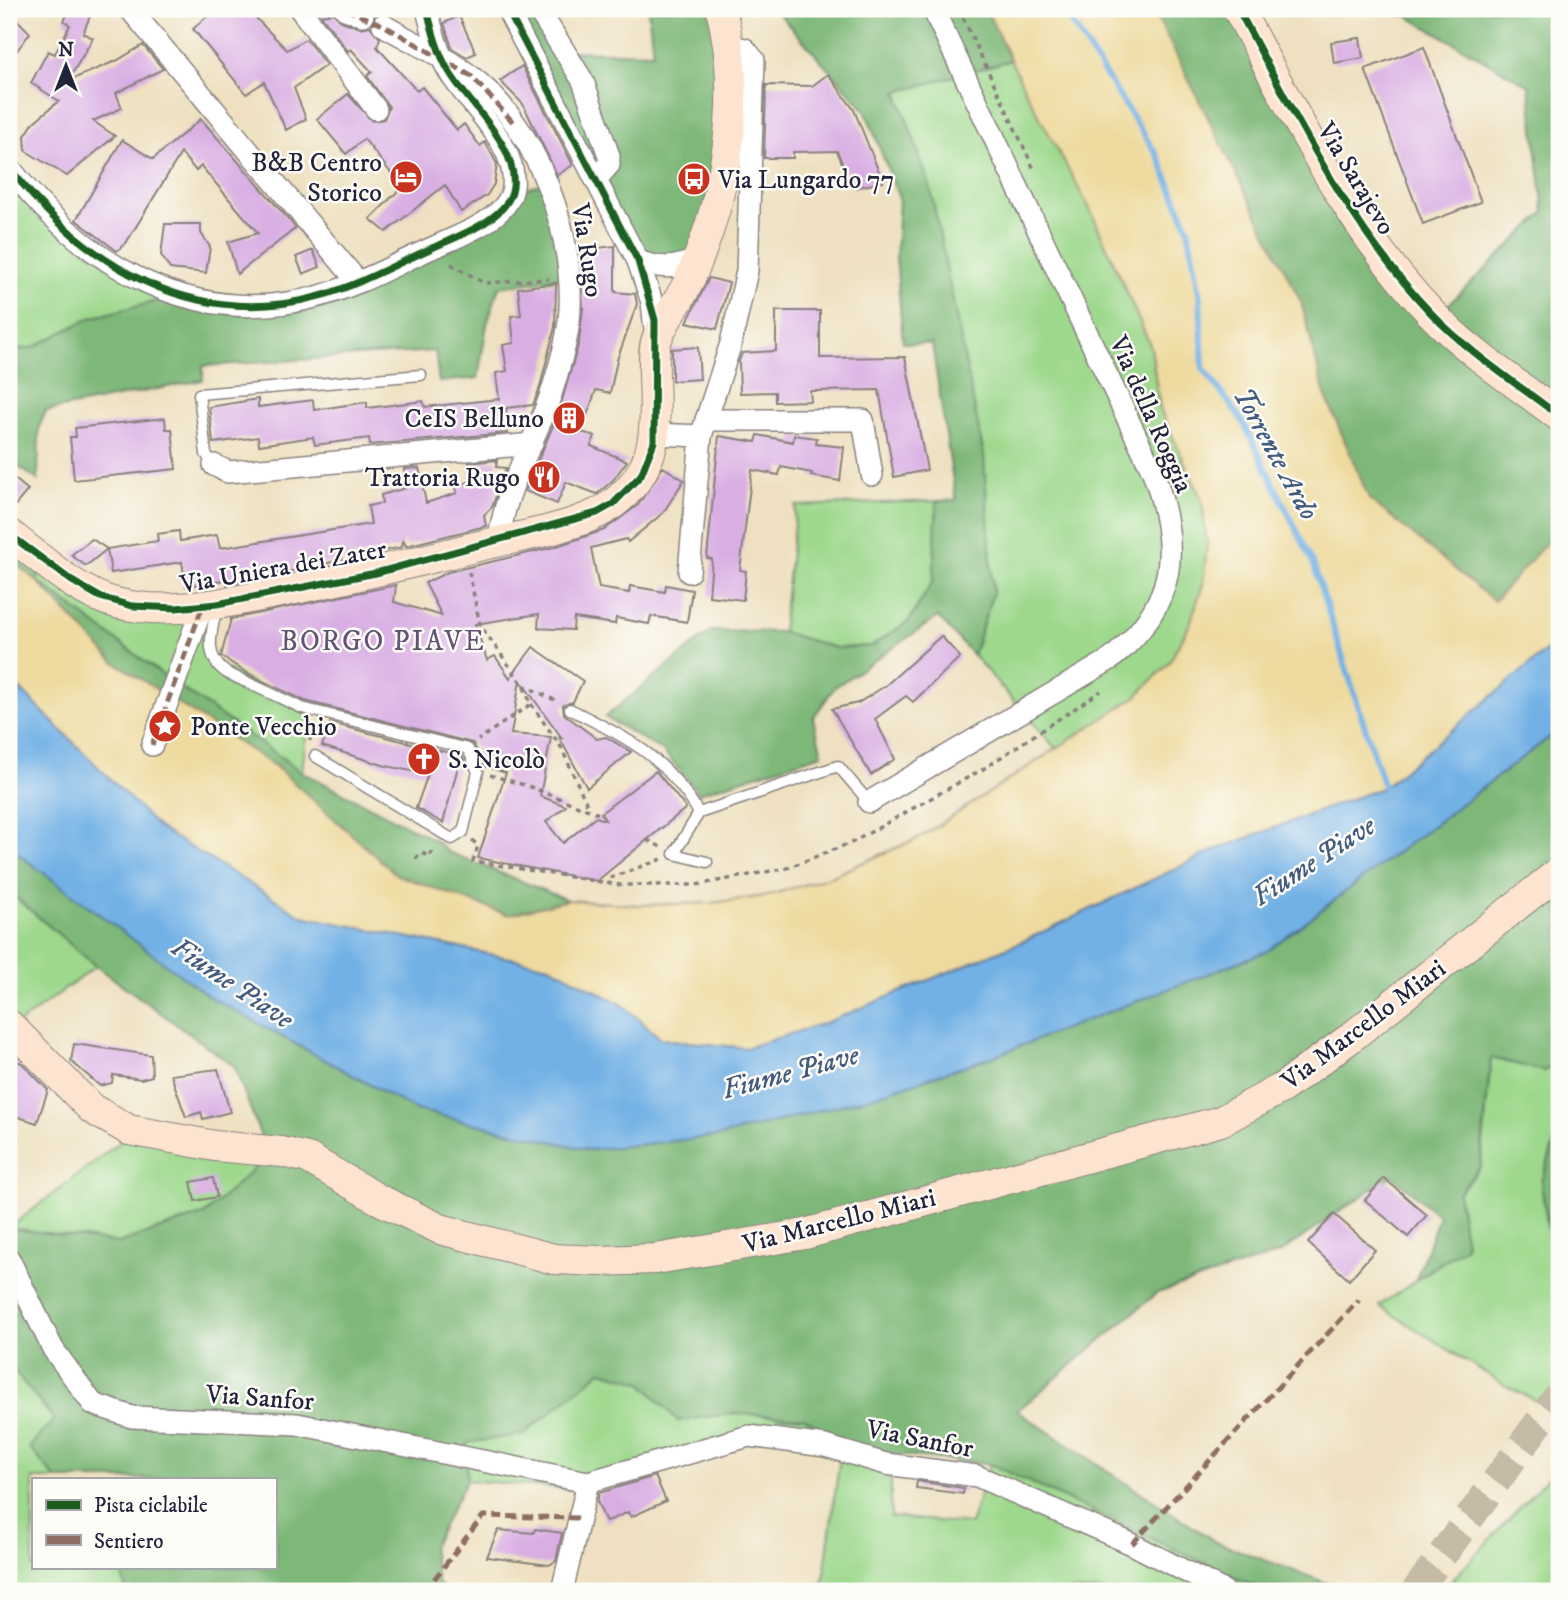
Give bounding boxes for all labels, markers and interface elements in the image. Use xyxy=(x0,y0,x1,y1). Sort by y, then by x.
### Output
north arrow xyxy=(32,32,102,102)
text: N xyxy=(58,39,74,62)
street label: Via Sarajevo xyxy=(1309,115,1402,241)
place label: B&B Centro Storico xyxy=(251,147,382,210)
hotel icon: B&B Centro Storico xyxy=(387,158,425,196)
bus stop icon: Via Lungardo 77 xyxy=(675,160,713,198)
place label: Via Lungardo 77 xyxy=(717,164,894,197)
street label: Via Rugo xyxy=(563,200,610,300)
street label: Via della Roggia xyxy=(1101,330,1200,498)
water label: Torrente Ardo xyxy=(1225,381,1327,526)
building icon: CeIS Belluno xyxy=(550,399,588,437)
place label: CeIS Belluno xyxy=(405,403,544,436)
restaurant icon: Trattoria Rugo xyxy=(525,458,563,496)
place label: Trattoria Rugo xyxy=(365,462,520,495)
street label: Via Uniera dei Zater xyxy=(176,533,389,602)
district label: BORGO PIAVE xyxy=(280,624,486,659)
place icon: Ponte Vecchio xyxy=(146,707,184,745)
place label: Ponte Vecchio xyxy=(190,711,337,744)
church icon: S. Nicolò xyxy=(405,740,443,778)
place label: S. Nicolò xyxy=(448,744,545,777)
water label: Fiume Piave xyxy=(1246,808,1383,914)
water label: Fiume Piave xyxy=(164,930,301,1038)
street label: Via Marcello Miari xyxy=(1274,953,1453,1098)
water label: Fiume Piave xyxy=(718,1037,864,1107)
street label: Via Marcello Miari xyxy=(739,1182,939,1262)
street label: Via Sanfor xyxy=(204,1378,315,1419)
street label: Via Sanfor xyxy=(862,1413,976,1466)
legend xyxy=(32,1478,276,1568)
text: Pista ciclabile xyxy=(94,1493,208,1519)
text: Sentiero xyxy=(94,1529,163,1555)

